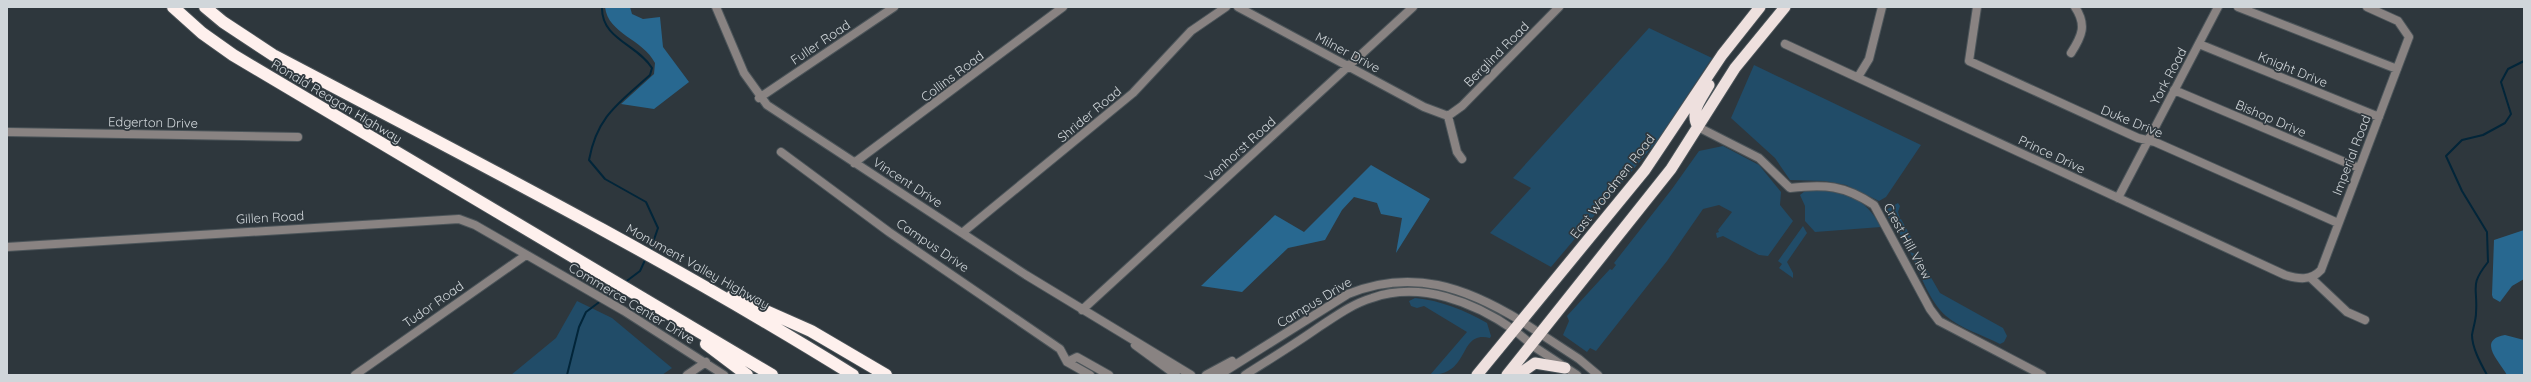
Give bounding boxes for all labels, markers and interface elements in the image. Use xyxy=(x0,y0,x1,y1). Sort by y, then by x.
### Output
street label: Fuller Road xyxy=(787,16,853,68)
street label: Berglind Road xyxy=(1460,18,1532,90)
street label: Milner Drive xyxy=(1313,28,1383,76)
street label: York Road xyxy=(2146,45,2190,107)
street label: Collins Road xyxy=(917,47,987,105)
street label: Knight Drive xyxy=(2256,48,2330,90)
street label: Ronald Reagan Highway xyxy=(269,56,405,146)
street label: Shrider Road xyxy=(1054,83,1124,145)
street label: Bishop Drive xyxy=(2233,96,2309,140)
street label: Duke Drive xyxy=(2099,101,2165,141)
street label: Edgerton Drive xyxy=(108,113,198,131)
street label: Venhorst Road xyxy=(1201,113,1279,185)
street label: Imperial Road xyxy=(2328,113,2374,197)
street label: East Woodmen Road xyxy=(1566,131,1658,241)
street label: Prince Drive xyxy=(2016,132,2088,176)
street label: Vincent Drive xyxy=(870,154,946,210)
street label: Crest Hill View xyxy=(1880,200,1936,282)
street label: Gillen Road xyxy=(235,207,305,227)
street label: Campus Drive xyxy=(894,215,972,275)
street label: Monument Valley Highway xyxy=(624,220,772,312)
street label: Commerce Center Drive xyxy=(566,259,698,347)
street label: Campus Drive xyxy=(1274,273,1354,331)
street label: Tudor Road xyxy=(400,277,466,331)

